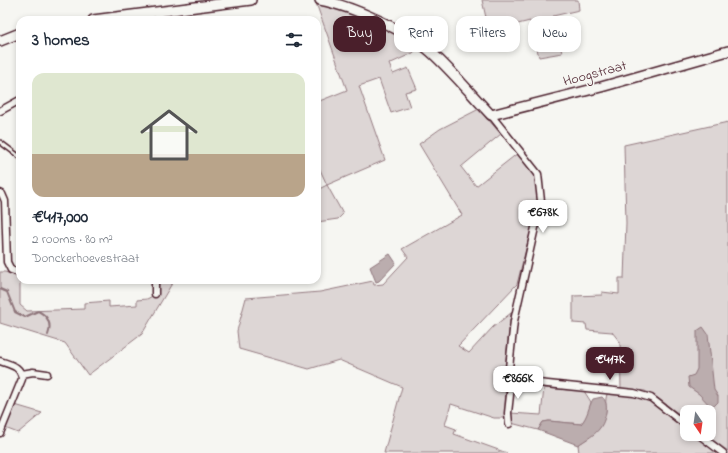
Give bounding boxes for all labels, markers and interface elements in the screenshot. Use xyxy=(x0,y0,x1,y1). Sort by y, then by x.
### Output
chip: Buy xyxy=(333,16,386,52)
chip: Rent xyxy=(394,16,448,52)
chip: Filters xyxy=(456,16,520,52)
chip: New xyxy=(528,16,581,52)
text: 3 homes xyxy=(32,28,90,53)
icon: filters xyxy=(283,29,305,51)
street label: Hoogstraat xyxy=(561,55,630,94)
icon: home xyxy=(133,99,205,171)
pin: €678K xyxy=(515,200,571,234)
text: €678K xyxy=(527,203,559,222)
text: €417,000 xyxy=(32,205,88,230)
text: 2 rooms · 80 m² xyxy=(32,230,113,249)
text: Donckerhoevestraat xyxy=(32,249,139,268)
pin: €417K xyxy=(582,347,638,381)
text: €417K xyxy=(595,350,625,369)
pin: €866K xyxy=(490,366,546,400)
text: €866K xyxy=(502,369,534,388)
north arrow xyxy=(680,405,716,441)
map controls xyxy=(680,405,716,441)

